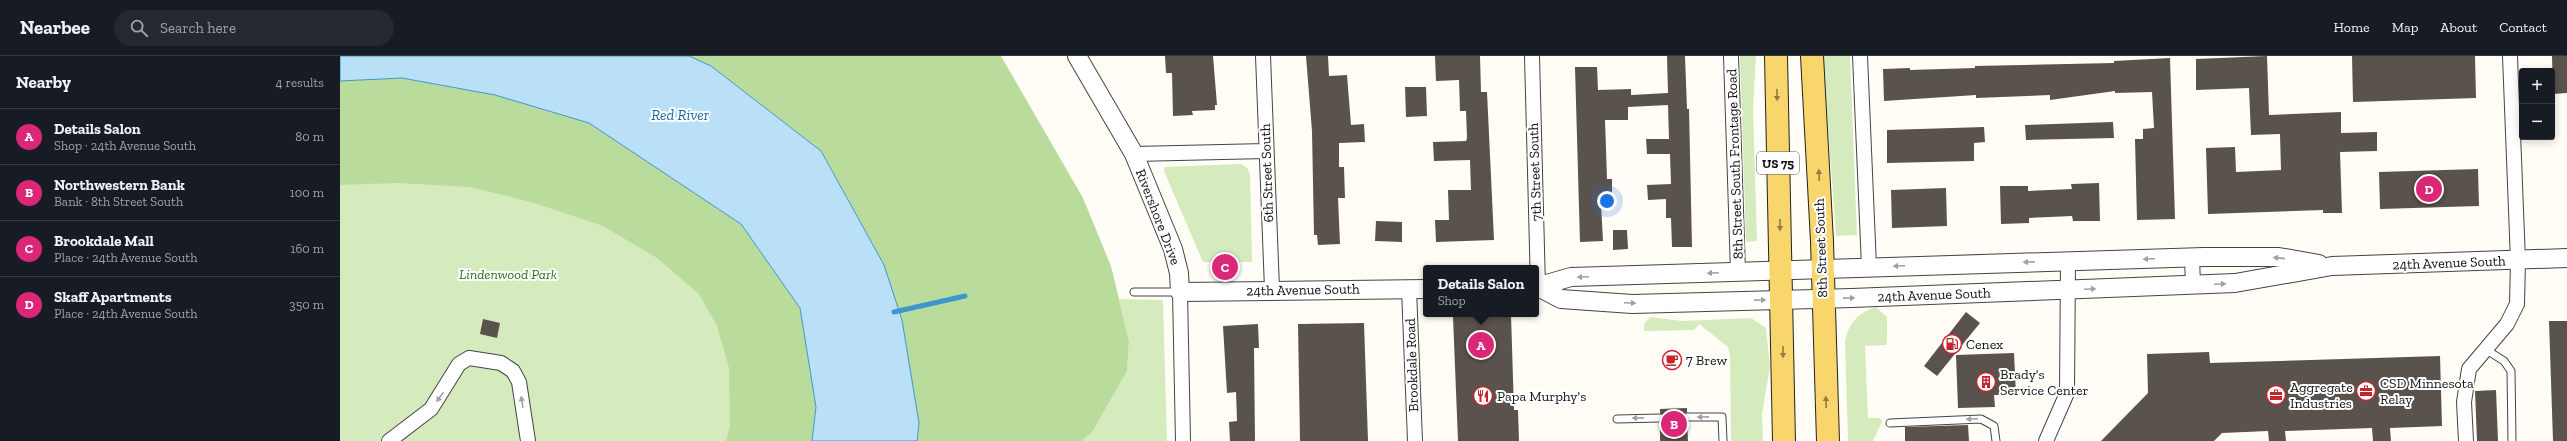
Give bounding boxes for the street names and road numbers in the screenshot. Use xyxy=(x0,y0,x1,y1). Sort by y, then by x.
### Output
street label: 8th Street South Frontage Road xyxy=(1723,68,1747,260)
street label: 7th Street South xyxy=(1525,122,1545,221)
street label: 6th Street South xyxy=(1257,123,1277,223)
road number: US 75 xyxy=(1757,152,1799,174)
street label: Rivershore Drive xyxy=(1132,167,1184,268)
street label: 8th Street South xyxy=(1811,198,1831,298)
street label: 24th Avenue South xyxy=(2392,253,2506,273)
street label: 24th Avenue South xyxy=(1246,281,1360,299)
street label: 24th Avenue South xyxy=(1877,285,1991,305)
street label: Brookdale Road xyxy=(1402,318,1422,412)

